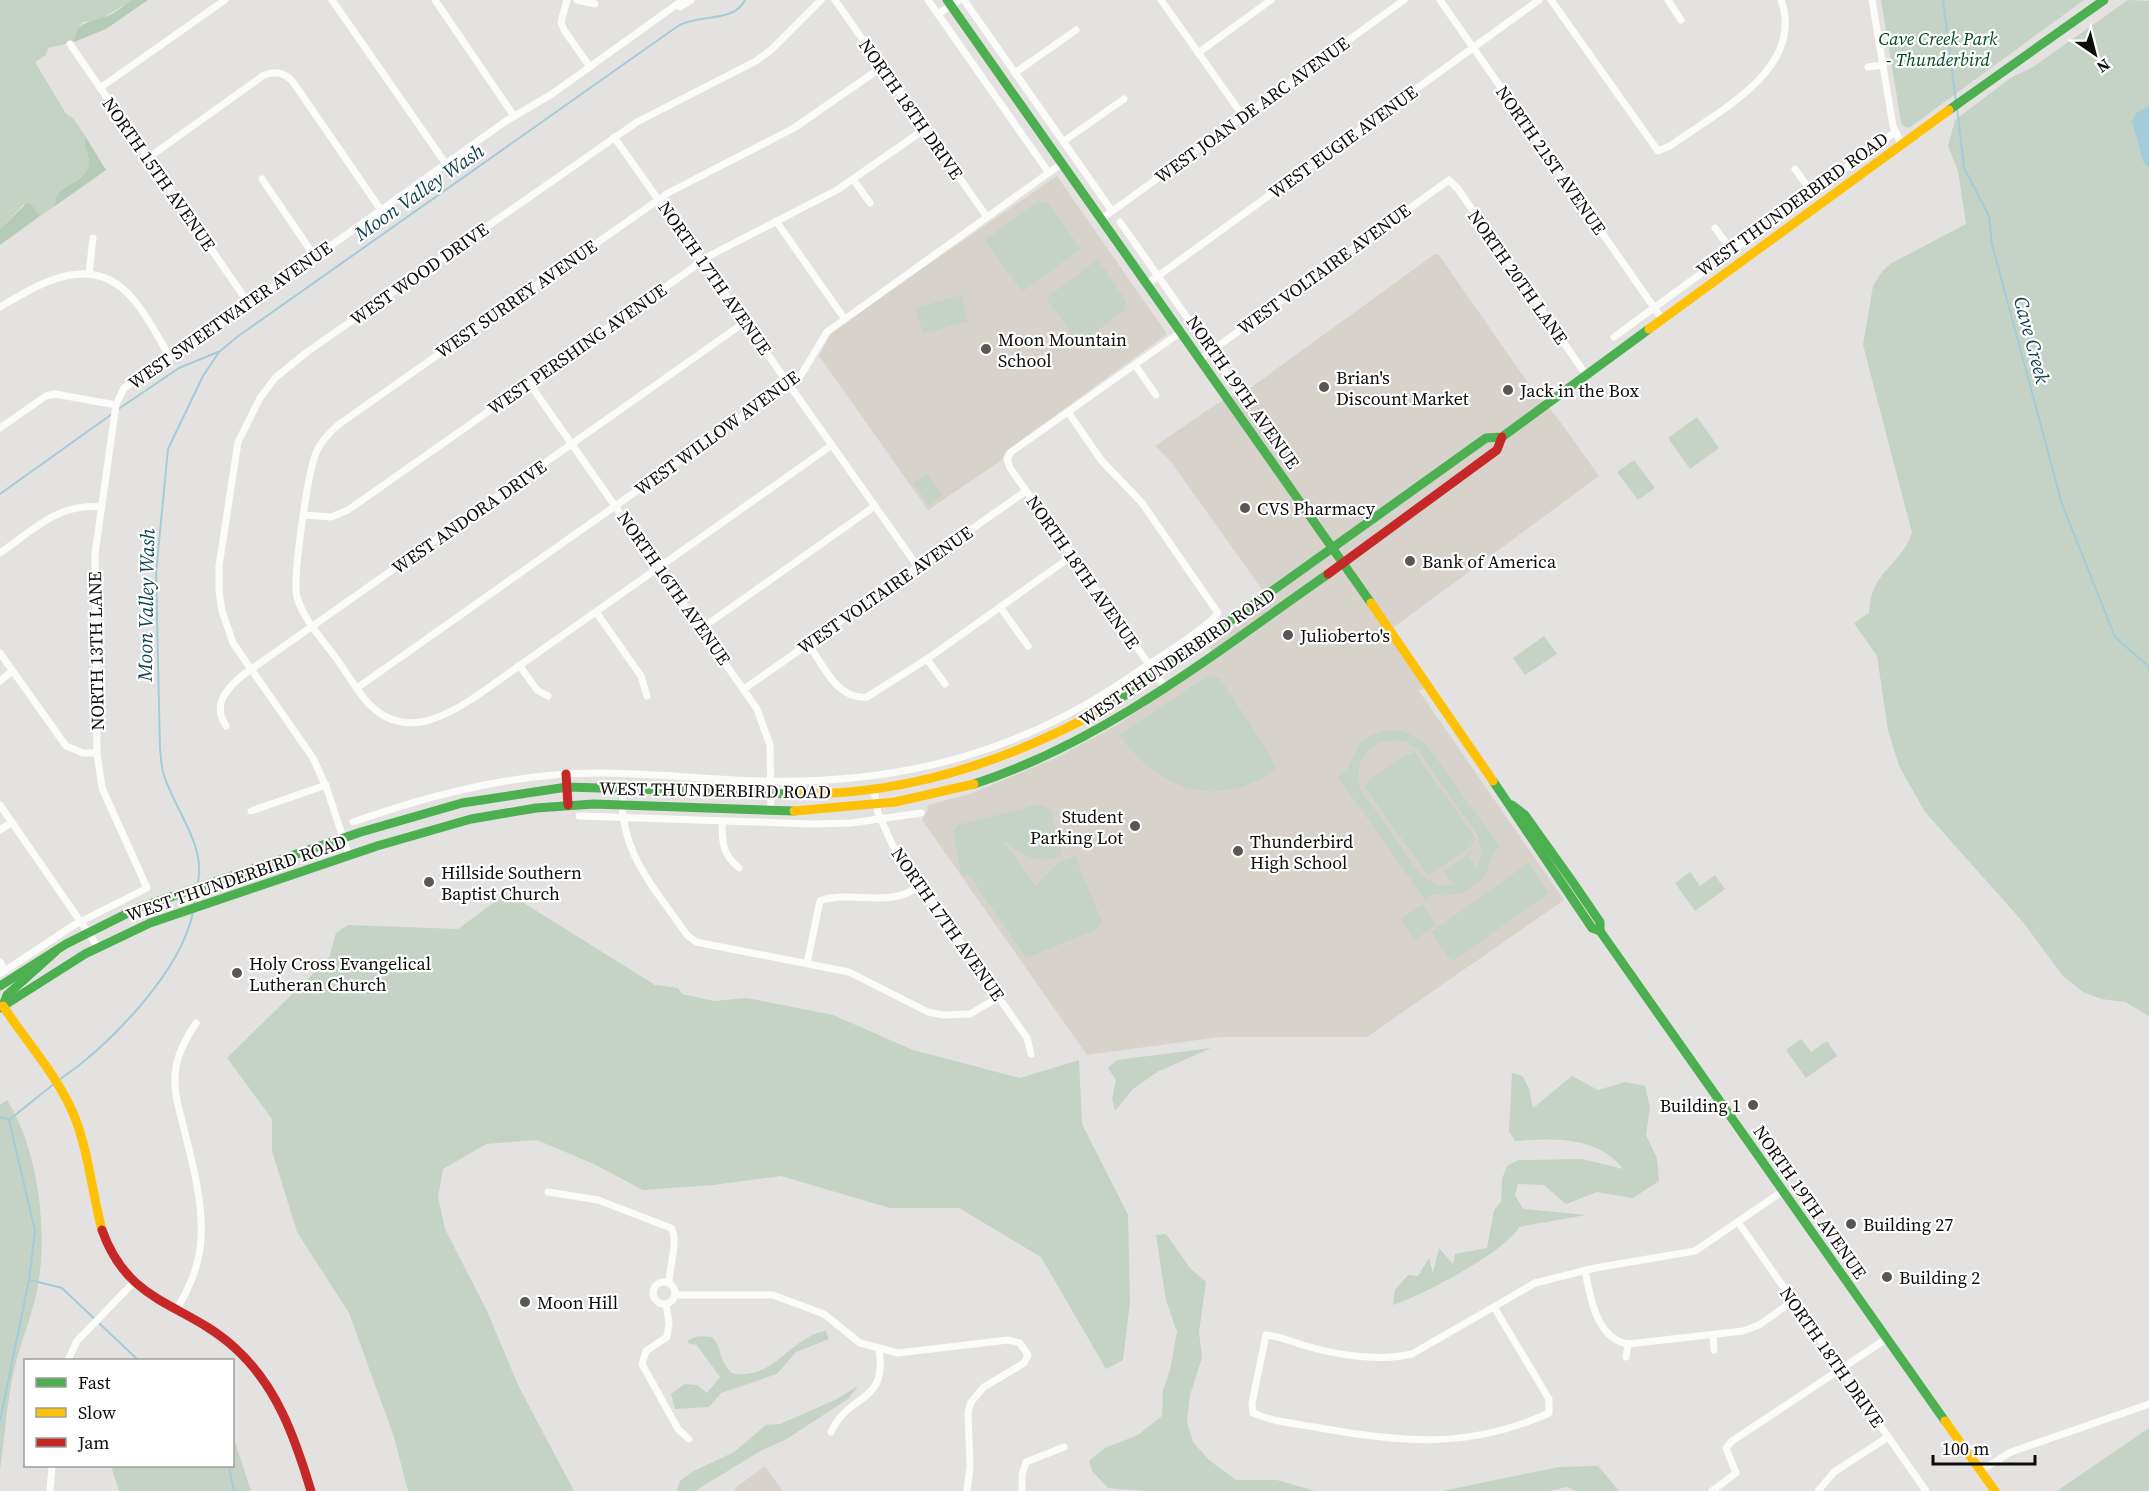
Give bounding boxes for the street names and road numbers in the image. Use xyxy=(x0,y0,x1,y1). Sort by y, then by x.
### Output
street label: WEST JOAN DE ARC AVENUE xyxy=(1150,31,1355,189)
street label: NORTH 18TH DRIVE xyxy=(853,34,969,184)
street label: WEST EUGIE AVENUE xyxy=(1264,79,1423,205)
street label: NORTH 21ST AVENUE xyxy=(1490,80,1612,240)
street label: NORTH 15TH AVENUE xyxy=(96,92,222,256)
street label: WEST THUNDERBIRD ROAD xyxy=(1691,126,1893,282)
street label: NORTH 17TH AVENUE xyxy=(652,196,778,360)
street label: WEST VOLTAIRE AVENUE xyxy=(1232,198,1416,340)
street label: NORTH 20TH LANE xyxy=(1462,205,1574,350)
street label: WEST WOOD DRIVE xyxy=(345,217,493,331)
street label: WEST SURREY AVENUE xyxy=(430,234,602,364)
street label: WEST SWEETWATER AVENUE xyxy=(123,235,337,395)
street label: WEST PERSHING AVENUE xyxy=(482,277,672,420)
street label: NORTH 19TH AVENUE xyxy=(1180,310,1306,474)
street label: WEST WILLOW AVENUE xyxy=(629,364,805,501)
street label: WEST ANDORA DRIVE xyxy=(387,454,552,580)
street label: NORTH 18TH AVENUE xyxy=(1020,490,1146,654)
street label: NORTH 16TH AVENUE xyxy=(611,506,737,670)
street label: WEST VOLTAIRE AVENUE xyxy=(792,520,978,660)
street label: NORTH 13TH LANE xyxy=(82,571,110,731)
street label: WEST THUNDERBIRD ROAD xyxy=(1074,582,1280,732)
street label: WEST THUNDERBIRD ROAD xyxy=(599,775,831,805)
street label: WEST THUNDERBIRD ROAD xyxy=(122,828,350,928)
street label: NORTH 17TH AVENUE xyxy=(885,842,1011,1006)
street label: NORTH 19TH AVENUE xyxy=(1747,1120,1873,1284)
street label: NORTH 18TH DRIVE xyxy=(1774,1282,1890,1432)

